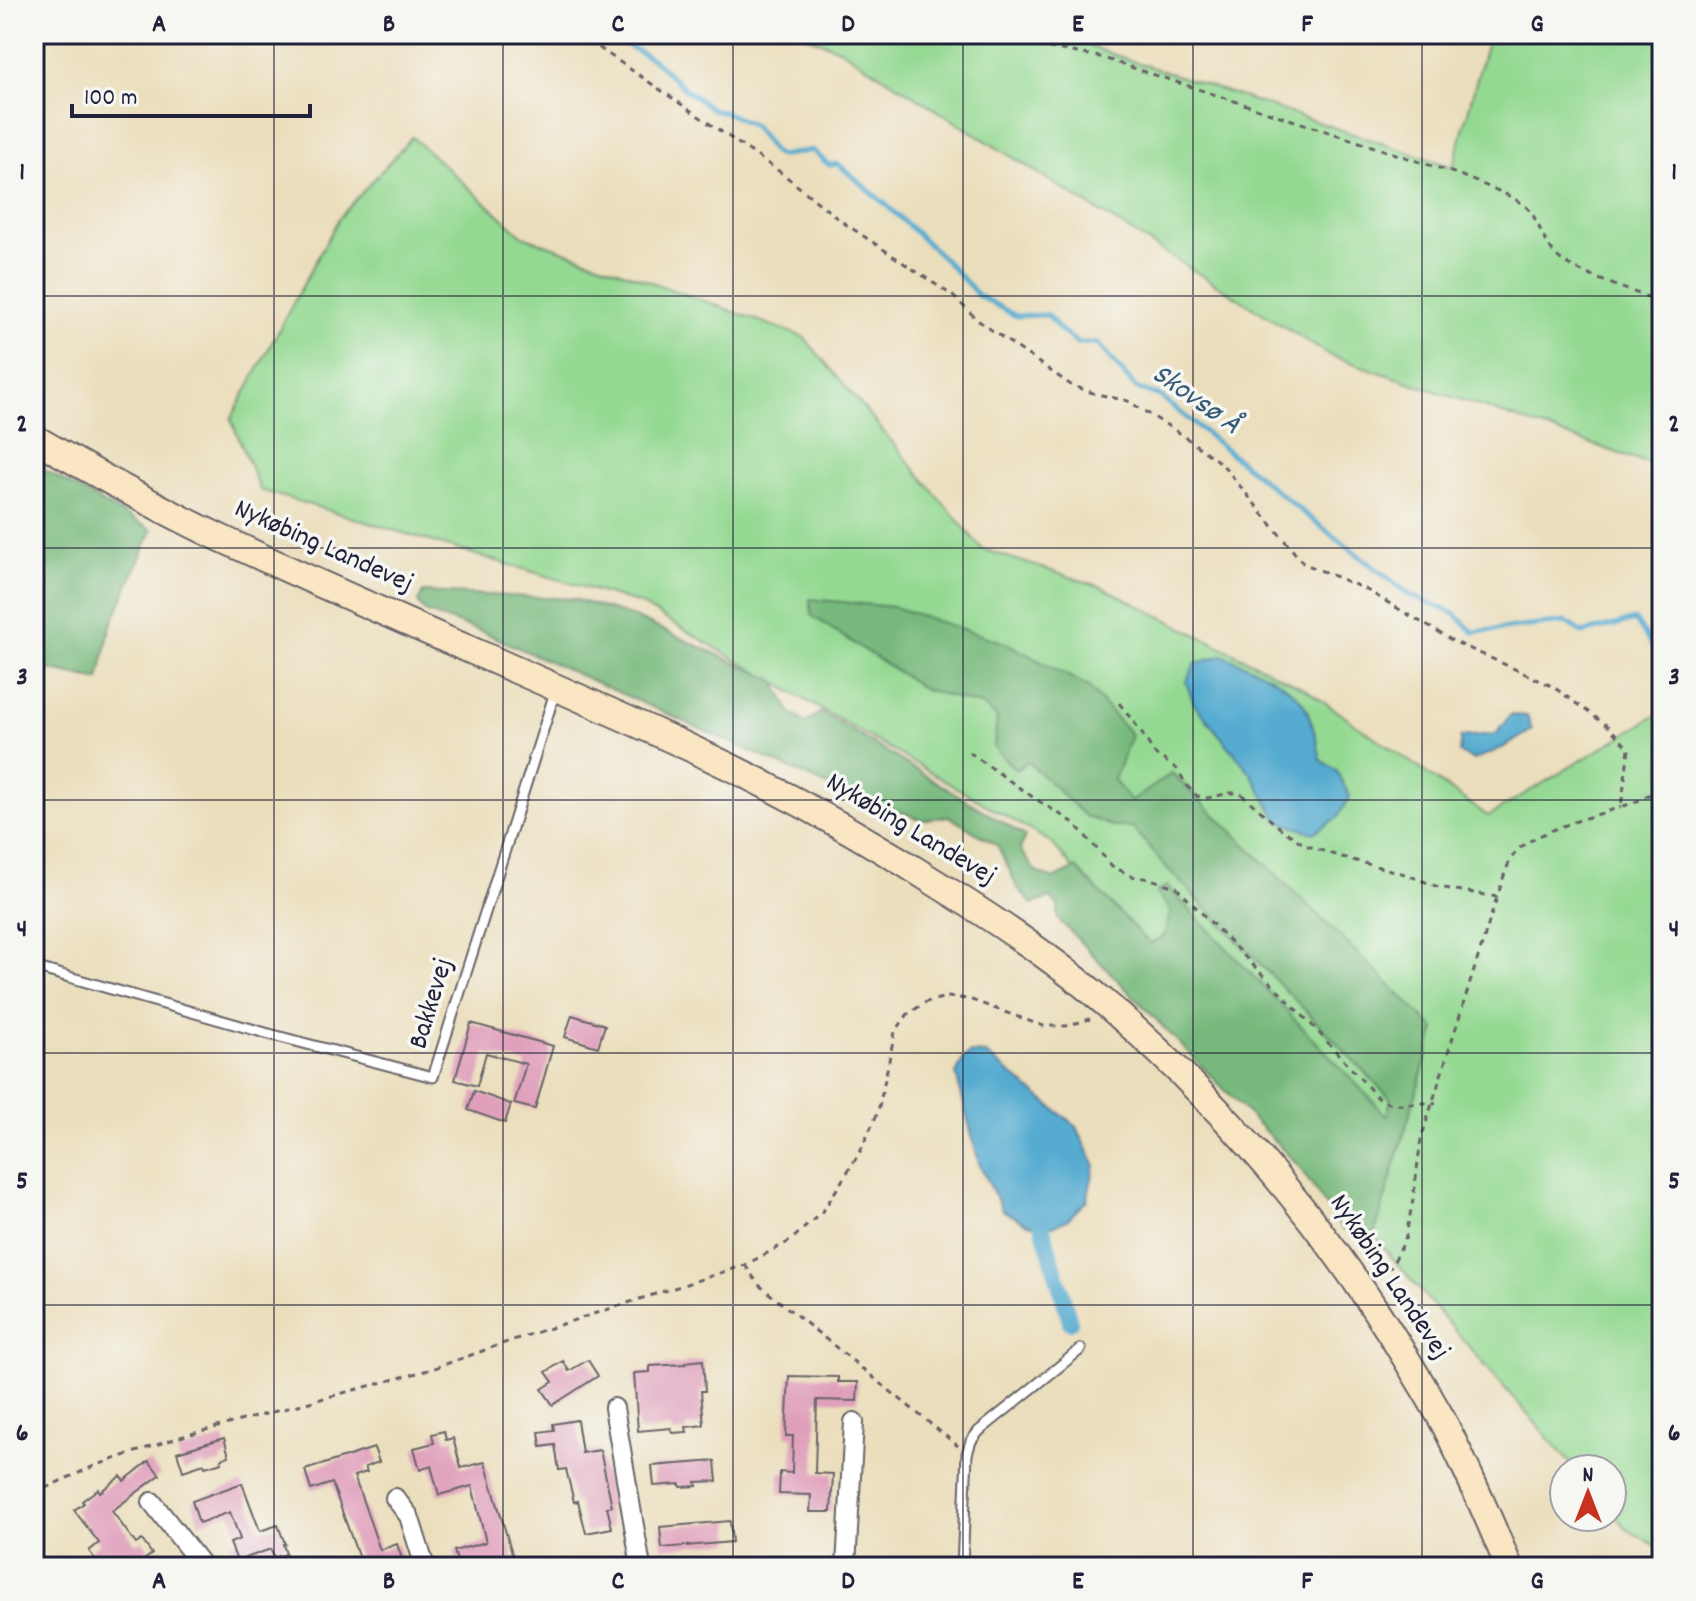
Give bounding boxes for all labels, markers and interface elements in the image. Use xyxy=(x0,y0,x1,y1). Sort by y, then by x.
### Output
text: A xyxy=(152,7,166,44)
text: B xyxy=(383,7,395,44)
text: C xyxy=(612,7,625,44)
text: D xyxy=(841,7,855,44)
text: E xyxy=(1072,7,1084,44)
text: F xyxy=(1301,7,1313,44)
text: G xyxy=(1530,7,1544,44)
scale bar xyxy=(72,68,310,118)
text: 100 m xyxy=(84,82,137,116)
text: 1 xyxy=(19,155,25,192)
text: 1 xyxy=(1671,155,1677,192)
water label: Skovsø Å xyxy=(1142,355,1249,448)
text: 2 xyxy=(16,407,28,444)
text: 2 xyxy=(1668,407,1680,444)
street label: Nykøbing Landevej xyxy=(227,491,419,605)
text: 3 xyxy=(16,660,28,697)
text: 3 xyxy=(1668,660,1680,697)
street label: Nykøbing Landevej xyxy=(817,764,1003,898)
text: 4 xyxy=(17,912,27,949)
text: 4 xyxy=(1669,912,1679,949)
street label: Bakkevej xyxy=(400,954,466,1054)
text: 5 xyxy=(16,1164,28,1201)
text: 5 xyxy=(1668,1164,1680,1201)
street label: Nykøbing Landevej xyxy=(1318,1187,1458,1369)
text: 6 xyxy=(16,1416,28,1453)
text: 6 xyxy=(1668,1416,1680,1453)
north arrow xyxy=(1548,1453,1628,1533)
text: N xyxy=(1583,1461,1594,1492)
text: A xyxy=(152,1564,166,1601)
text: B xyxy=(383,1564,395,1601)
text: C xyxy=(612,1564,625,1601)
text: D xyxy=(841,1564,855,1601)
text: E xyxy=(1072,1564,1084,1601)
text: F xyxy=(1301,1564,1313,1601)
text: G xyxy=(1530,1564,1544,1601)

